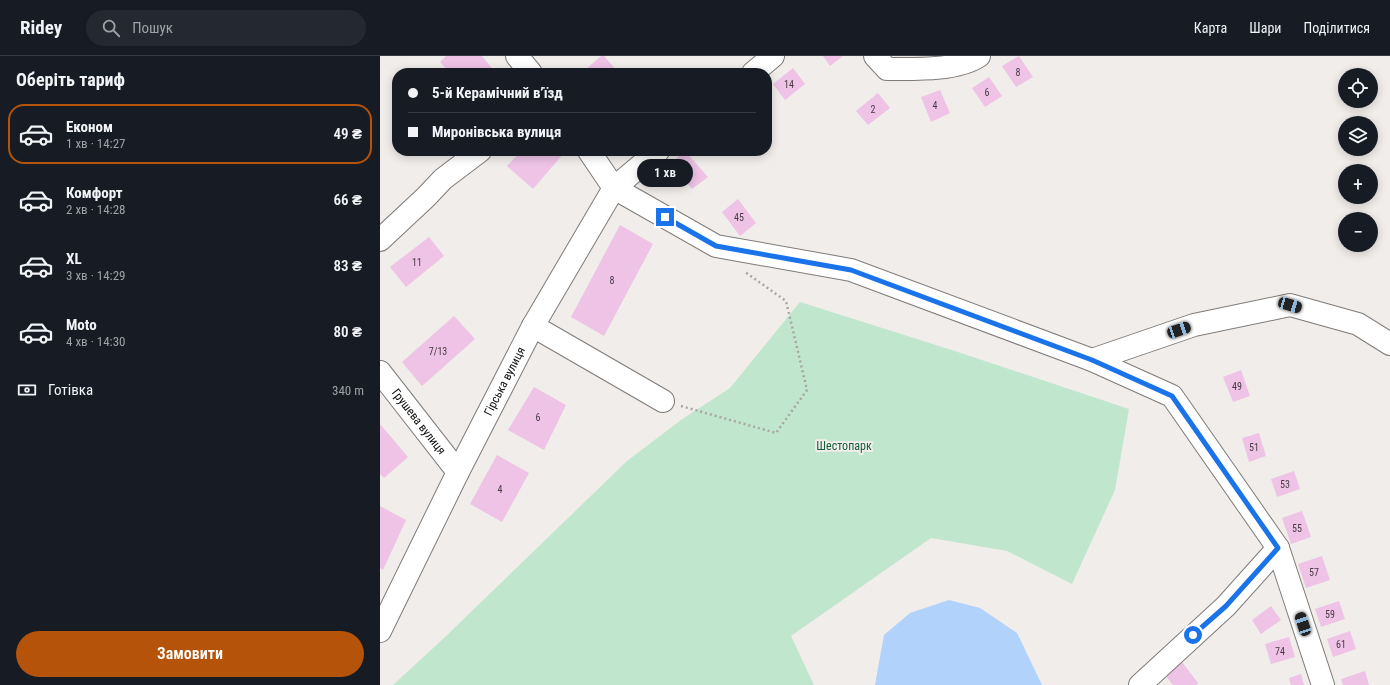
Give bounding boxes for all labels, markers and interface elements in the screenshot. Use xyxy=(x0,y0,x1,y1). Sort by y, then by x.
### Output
search box xyxy=(86,10,366,46)
text: Ridey xyxy=(20,16,62,39)
icon: search xyxy=(100,17,122,39)
text: Пошук xyxy=(132,19,173,37)
text: Карта xyxy=(1194,20,1227,36)
text: Шари xyxy=(1249,20,1281,36)
text: Поділитися xyxy=(1303,20,1370,36)
house number: 8 xyxy=(1016,67,1021,78)
map controls xyxy=(1338,68,1378,252)
button: locate xyxy=(1338,68,1378,108)
text: Оберіть тариф xyxy=(16,69,125,90)
house number: 14 xyxy=(784,79,794,90)
text: 5-й Керамічний в’їзд xyxy=(432,84,563,102)
house number: 6 xyxy=(985,87,990,98)
house number: 4 xyxy=(933,100,938,111)
house number: 2 xyxy=(871,104,876,115)
icon: car xyxy=(18,116,54,152)
button: layers xyxy=(1338,116,1378,156)
text: Економ xyxy=(66,118,113,136)
text: Миронівська вулиця xyxy=(432,123,561,141)
text: 49 ₴ xyxy=(333,125,362,143)
text: 1 хв · 14:27 xyxy=(66,136,126,151)
callout: 1 хв xyxy=(637,159,693,187)
button: + xyxy=(1338,164,1378,204)
text: 1 хв xyxy=(654,165,676,180)
icon: car xyxy=(18,182,54,218)
text: Комфорт xyxy=(66,184,123,202)
text: 66 ₴ xyxy=(333,191,362,209)
text: 2 хв · 14:28 xyxy=(66,202,126,217)
route end xyxy=(656,208,674,226)
house number: 45 xyxy=(734,212,744,223)
button: − xyxy=(1338,212,1378,252)
icon: car xyxy=(18,248,54,284)
text: XL xyxy=(66,250,82,268)
text: 83 ₴ xyxy=(333,257,362,275)
house number: 11 xyxy=(412,257,422,268)
text: 3 хв · 14:29 xyxy=(66,268,126,283)
house number: 8 xyxy=(610,275,615,286)
car xyxy=(1277,296,1303,314)
icon: car xyxy=(18,314,54,350)
text: Moto xyxy=(66,316,97,334)
car xyxy=(1166,320,1192,340)
text: 80 ₴ xyxy=(333,323,362,341)
text: 4 хв · 14:30 xyxy=(66,334,126,349)
street label: Гірська вулиця xyxy=(481,345,528,418)
house number: 7/13 xyxy=(429,346,447,357)
icon: cash xyxy=(16,379,38,401)
text: Готівка xyxy=(48,381,93,399)
house number: 49 xyxy=(1232,381,1242,392)
text: 340 m xyxy=(332,383,364,398)
street label: Грушева вулиця xyxy=(389,386,449,457)
house number: 6 xyxy=(536,412,541,423)
park label: Шестопарк xyxy=(816,439,872,453)
house number: 51 xyxy=(1249,442,1259,453)
house number: 53 xyxy=(1280,479,1290,490)
house number: 4 xyxy=(498,484,503,495)
house number: 55 xyxy=(1292,523,1302,534)
house number: 57 xyxy=(1309,567,1319,578)
house number: 59 xyxy=(1325,609,1335,620)
car xyxy=(1294,611,1312,637)
route start xyxy=(1184,626,1202,644)
button: Замовити xyxy=(16,631,364,677)
house number: 61 xyxy=(1336,639,1346,650)
house number: 74 xyxy=(1275,646,1285,657)

